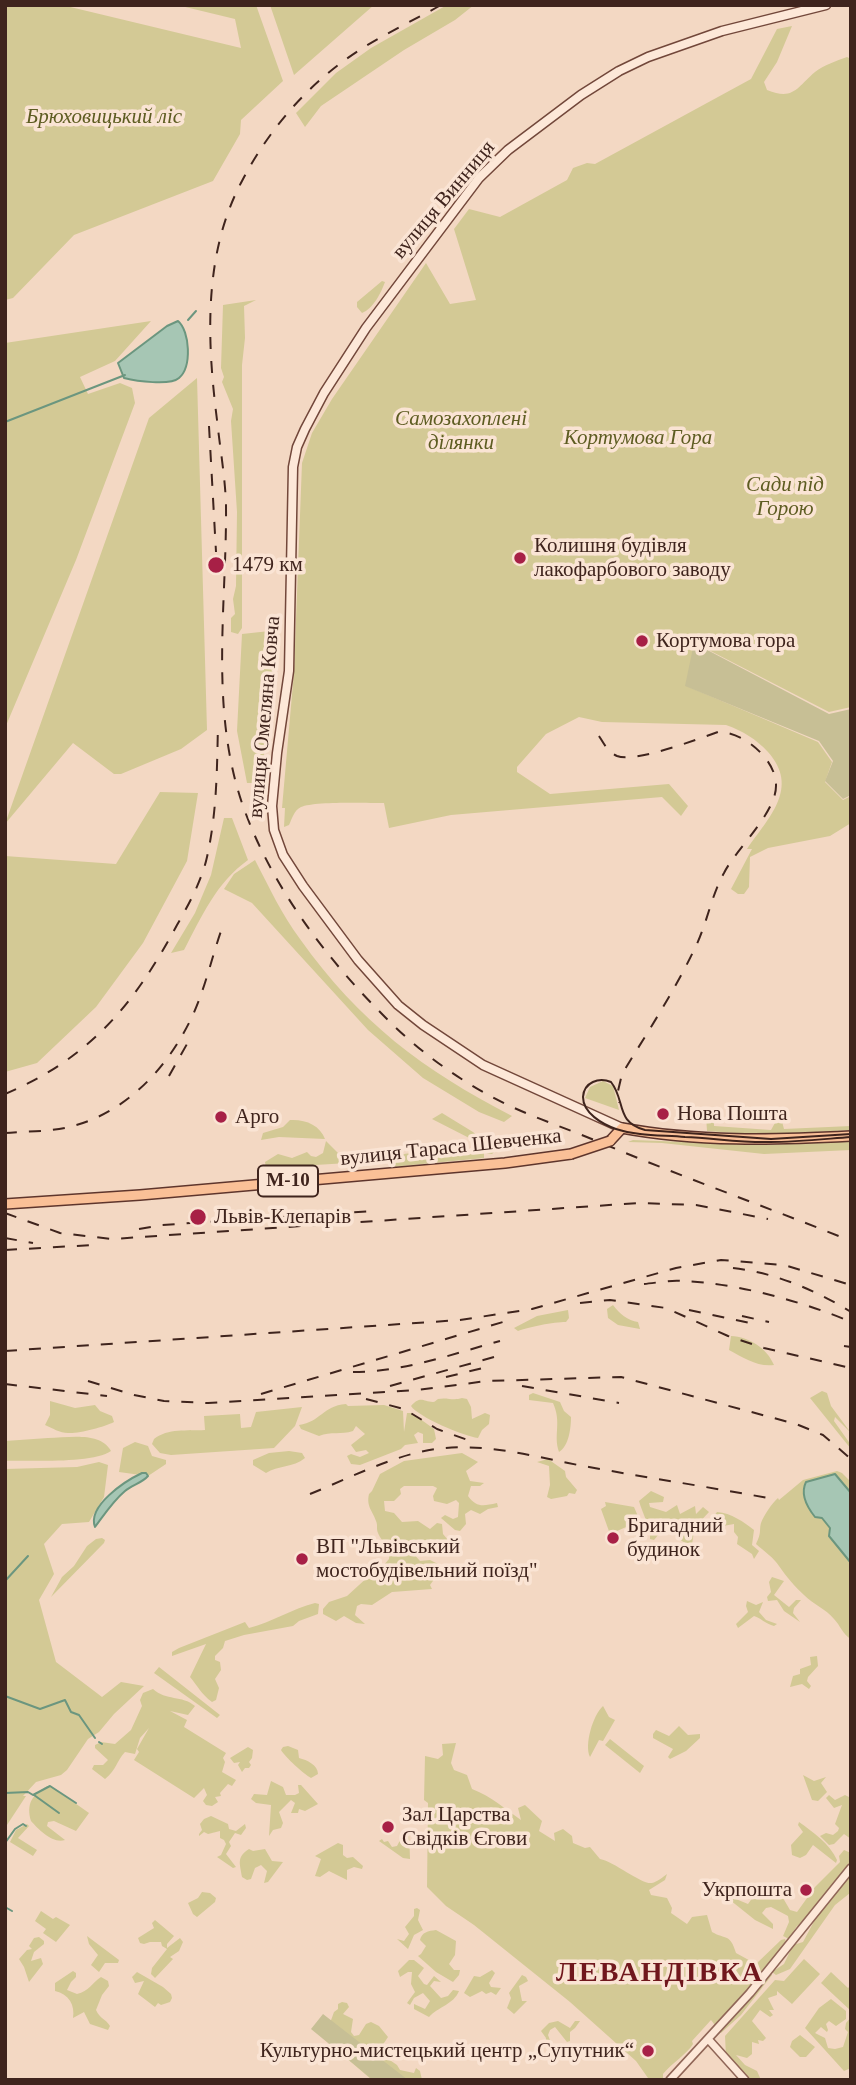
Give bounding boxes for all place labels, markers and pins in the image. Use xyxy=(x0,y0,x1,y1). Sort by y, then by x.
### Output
place label: Колишня будівля лакофарбового заводу xyxy=(534,533,731,583)
marker: Колишня будівля лакофарбового заводу xyxy=(512,550,528,566)
place label: 1479 км xyxy=(232,552,303,578)
marker: 1479 км xyxy=(206,555,226,575)
place label: Кортумова гора xyxy=(656,628,795,654)
marker: Кортумова гора xyxy=(634,633,650,649)
place label: Нова Пошта xyxy=(677,1101,787,1127)
place label: Арго xyxy=(235,1104,279,1130)
marker: Нова Пошта xyxy=(655,1106,671,1122)
marker: Арго xyxy=(213,1109,229,1125)
place label: Львів-Клепарів xyxy=(214,1204,351,1230)
marker: Львів-Клепарів xyxy=(188,1207,208,1227)
place label: Бригадний будинок xyxy=(627,1513,723,1563)
marker: Бригадний будинок xyxy=(605,1530,621,1546)
place label: ВП "Львівський мостобудівельний поїзд" xyxy=(316,1534,537,1584)
marker: ВП "Львівський мостобудівельний поїзд" xyxy=(294,1551,310,1567)
place label: Зал Царства Свідків Єгови xyxy=(402,1802,527,1852)
marker: Зал Царства Свідків Єгови xyxy=(380,1819,396,1835)
place label: Укрпошта xyxy=(702,1877,792,1903)
marker: Укрпошта xyxy=(798,1882,814,1898)
place label: Культурно-мистецький центр „Супутник“ xyxy=(260,2038,634,2064)
marker: Культурно-мистецький центр „Супутник“ xyxy=(640,2043,656,2059)

